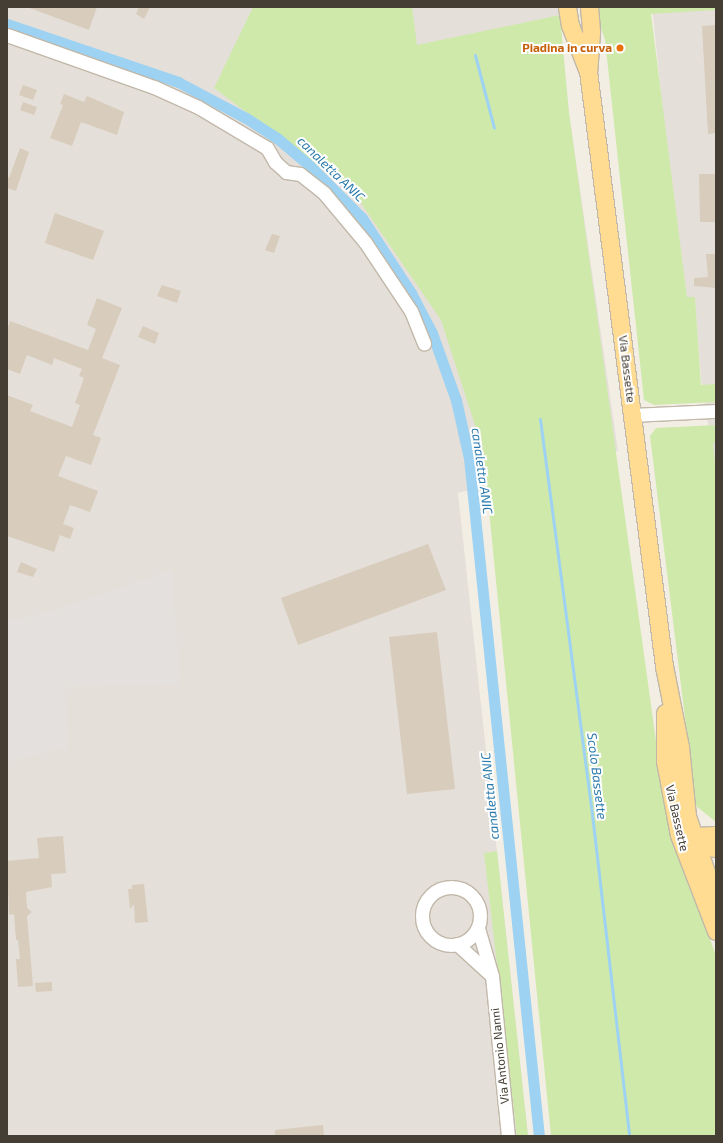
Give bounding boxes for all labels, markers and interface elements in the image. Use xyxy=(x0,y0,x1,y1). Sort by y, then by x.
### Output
place label: Piadina in curva xyxy=(522,41,612,55)
marker: Piadina in curva xyxy=(615,43,625,53)
water label: canaletta ANIC xyxy=(294,133,368,205)
street label: Via Bassette xyxy=(616,334,638,404)
water label: canaletta ANIC xyxy=(468,427,496,515)
water label: Scolo Bassette xyxy=(584,732,610,820)
water label: canaletta ANIC xyxy=(478,752,502,840)
street label: Via Bassette xyxy=(662,783,692,853)
street label: Via Antonio Nanni xyxy=(488,1007,512,1105)

